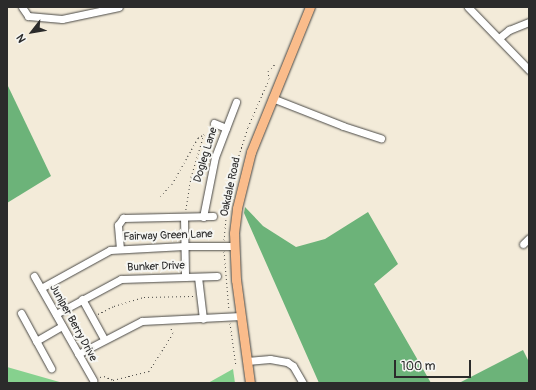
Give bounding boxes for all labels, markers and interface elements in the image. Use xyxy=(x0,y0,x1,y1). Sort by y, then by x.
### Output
north arrow xyxy=(12,12,52,52)
text: N xyxy=(14,32,29,45)
street label: Dogleg Lane xyxy=(191,126,221,184)
street label: Oakdale Road xyxy=(218,156,244,218)
street label: Fairway Green Lane xyxy=(123,228,213,244)
street label: Bunker Drive xyxy=(127,259,185,275)
street label: Juniper Berry Drive xyxy=(46,282,100,364)
scale bar xyxy=(396,352,473,378)
text: 100 m xyxy=(401,359,435,374)

